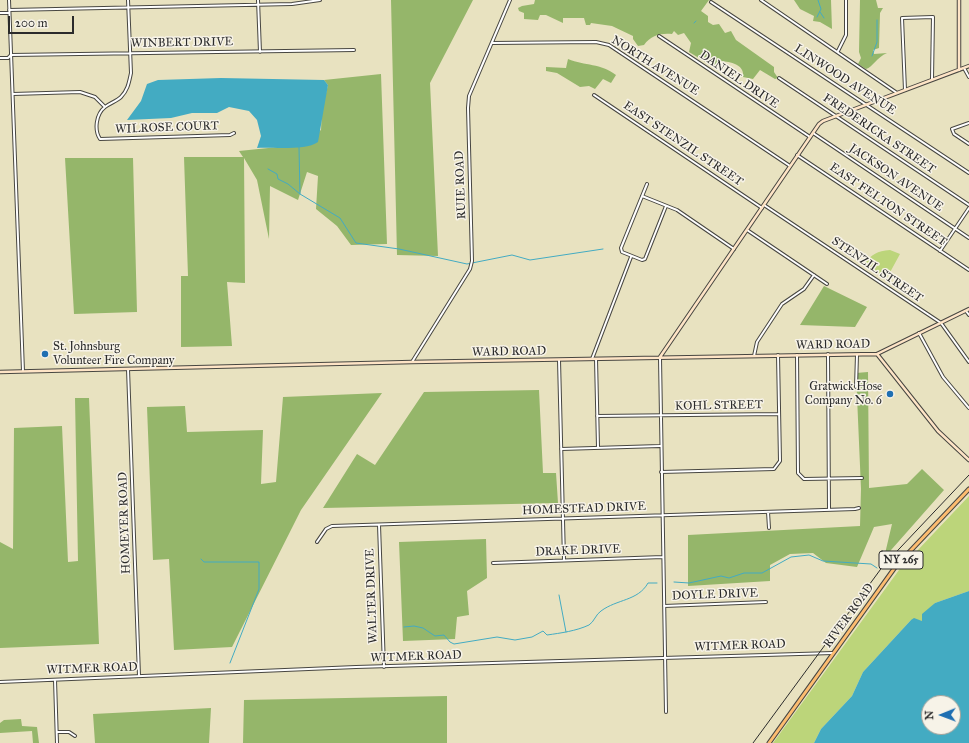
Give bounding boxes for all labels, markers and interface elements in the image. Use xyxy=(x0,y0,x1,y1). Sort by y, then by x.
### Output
scale bar xyxy=(10,8,76,34)
text: 200 m xyxy=(15,16,48,30)
street label: NORTH AVENUE xyxy=(608,33,702,99)
street label: WINBERT DRIVE xyxy=(131,35,233,51)
street label: LINWOOD AVENUE xyxy=(792,42,898,118)
street label: DANIEL DRIVE xyxy=(697,48,781,112)
street label: FREDERICKA STREET xyxy=(820,91,938,177)
street label: EAST STENZIL STREET xyxy=(620,99,746,189)
street label: WILROSE COURT xyxy=(115,119,219,137)
street label: JACKSON AVENUE xyxy=(846,141,946,215)
street label: RUIE ROAD xyxy=(453,150,469,220)
street label: EAST FELTON STREET xyxy=(827,160,949,250)
street label: STENZIL STREET xyxy=(829,234,925,306)
street label: WARD ROAD xyxy=(796,337,870,353)
place label: St. Johnsburg Volunteer Fire Company xyxy=(53,340,174,368)
street label: WARD ROAD xyxy=(472,344,546,360)
marker: St. Johnsburg Volunteer Fire Company xyxy=(40,349,50,359)
place label: Gratwick Hose Company No. 6 xyxy=(805,380,882,408)
marker: Gratwick Hose Company No. 6 xyxy=(885,389,895,399)
street label: KOHL STREET xyxy=(675,398,763,414)
street label: HOMEYER ROAD xyxy=(116,472,134,574)
street label: HOMESTEAD DRIVE xyxy=(522,500,646,518)
street label: DRAKE DRIVE xyxy=(535,542,621,560)
street label: WALTER DRIVE xyxy=(363,548,381,644)
road number: NY 265 xyxy=(879,551,923,569)
street label: RIVER ROAD xyxy=(821,581,877,651)
street label: DOYLE DRIVE xyxy=(672,586,758,604)
street label: WITMER ROAD xyxy=(694,637,786,655)
street label: WITMER ROAD xyxy=(370,648,462,666)
street label: WITMER ROAD xyxy=(46,660,138,678)
north arrow xyxy=(921,695,961,735)
text: N xyxy=(923,710,936,720)

